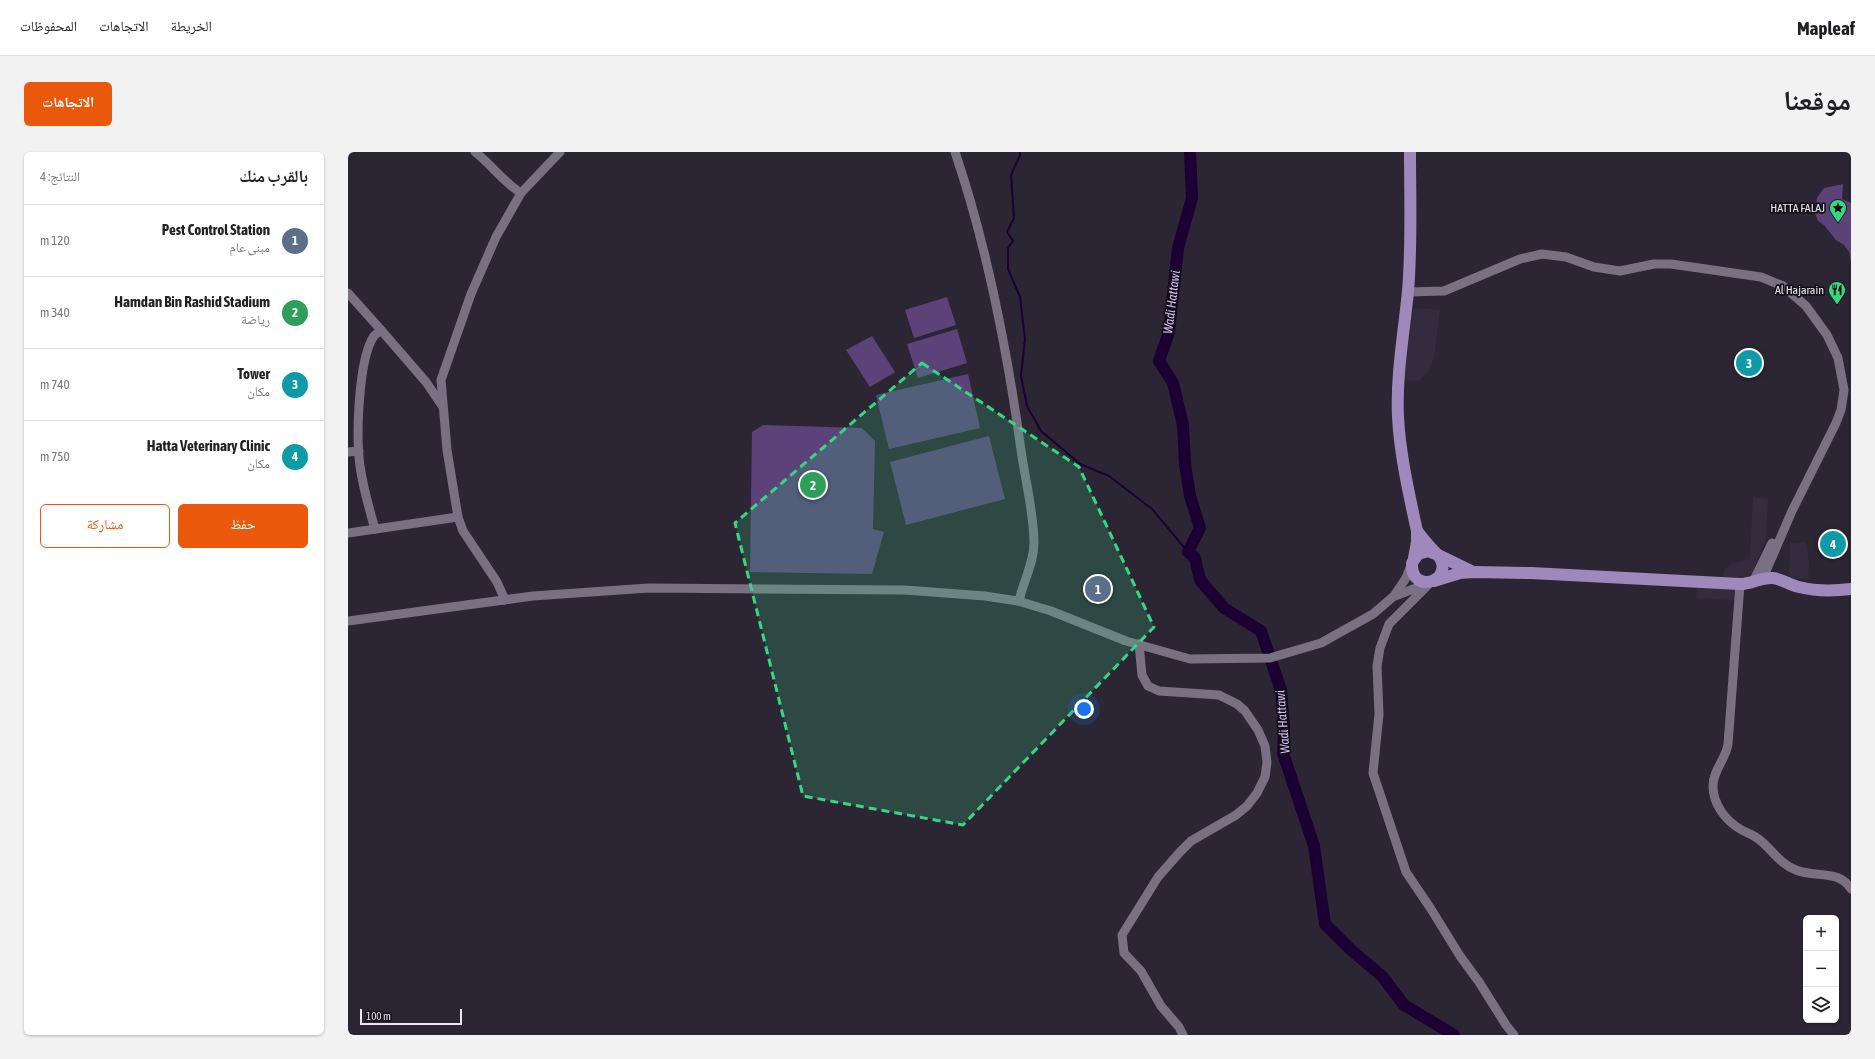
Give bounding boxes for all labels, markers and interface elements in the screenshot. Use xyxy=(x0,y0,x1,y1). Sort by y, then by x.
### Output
text: Mapleaf xyxy=(1797,17,1855,39)
text: المحفوظات xyxy=(20,18,77,34)
text: الاتجاهات xyxy=(99,18,149,34)
text: الخريطة xyxy=(171,18,212,34)
button: الاتجاهات xyxy=(24,82,112,126)
text: موقعنا xyxy=(1783,84,1851,116)
text: بالقرب منك xyxy=(239,166,308,186)
text: النتائج: 4 xyxy=(40,169,80,184)
place icon: HATTA FALAJ xyxy=(1828,198,1848,223)
place label: HATTA FALAJ xyxy=(1770,201,1825,215)
text: Pest Control Station xyxy=(162,221,270,238)
text: 120 m xyxy=(40,233,70,248)
text: 1 xyxy=(292,233,298,248)
text: مبنى عام xyxy=(230,240,270,255)
water label: Wadi Hattawi xyxy=(1160,269,1183,335)
restaurant icon: Al Hajarain xyxy=(1827,280,1847,305)
place label: Al Hajarain xyxy=(1775,283,1824,297)
text: Hamdan Bin Rashid Stadium xyxy=(114,293,270,310)
text: 340 m xyxy=(40,305,70,320)
text: 2 xyxy=(292,305,298,320)
text: رياضة xyxy=(241,312,270,327)
pin: 3 xyxy=(1736,348,1762,378)
text: Tower xyxy=(237,365,270,382)
text: 740 m xyxy=(40,377,70,392)
text: 3 xyxy=(292,377,298,392)
text: مكان xyxy=(247,384,270,399)
text: Hatta Veterinary Clinic xyxy=(147,437,270,454)
text: 750 m xyxy=(40,449,70,464)
text: 4 xyxy=(292,449,298,464)
text: مكان xyxy=(247,456,270,471)
pin: 2 xyxy=(800,470,826,500)
button: مشاركة xyxy=(40,504,170,548)
button: حفظ xyxy=(178,504,308,548)
pin: 4 xyxy=(1820,529,1846,559)
pin: 1 xyxy=(1085,574,1111,604)
water label: Wadi Hattawi xyxy=(1272,690,1293,754)
your location xyxy=(1074,699,1094,719)
map controls xyxy=(1803,915,1839,1023)
button: + xyxy=(1803,915,1839,951)
button: − xyxy=(1803,951,1839,987)
button: layers xyxy=(1803,987,1839,1023)
scale bar xyxy=(360,1007,462,1026)
text: 100 m xyxy=(366,1010,391,1022)

